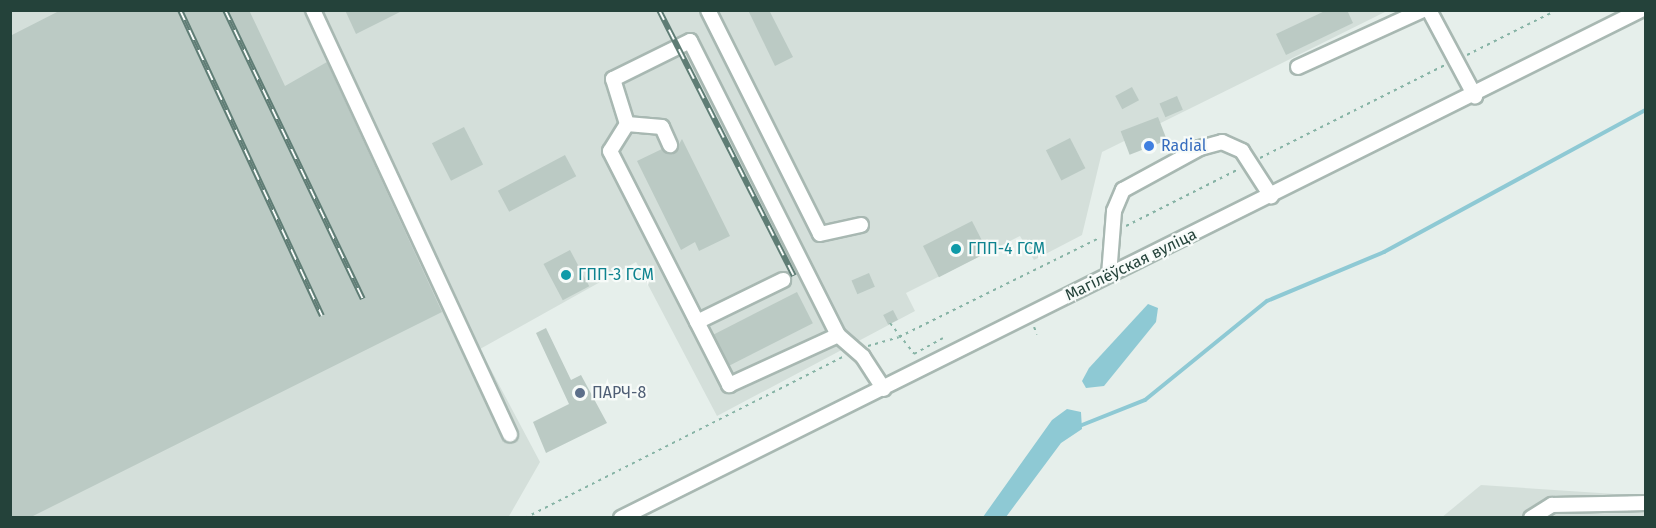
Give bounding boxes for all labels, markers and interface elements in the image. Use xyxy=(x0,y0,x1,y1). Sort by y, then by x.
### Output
place label: Radial xyxy=(1161,136,1207,156)
marker: Radial xyxy=(1142,139,1156,153)
street label: Магілёўская вуліца xyxy=(1062,225,1200,305)
place label: ГПП-4 ГСМ xyxy=(968,239,1045,259)
marker: ГПП-4 ГСМ xyxy=(949,242,963,256)
place label: ГПП-3 ГСМ xyxy=(578,265,654,285)
marker: ГПП-3 ГСМ xyxy=(559,268,573,282)
place label: ПАРЧ-8 xyxy=(592,383,646,403)
marker: ПАРЧ-8 xyxy=(573,386,587,400)

